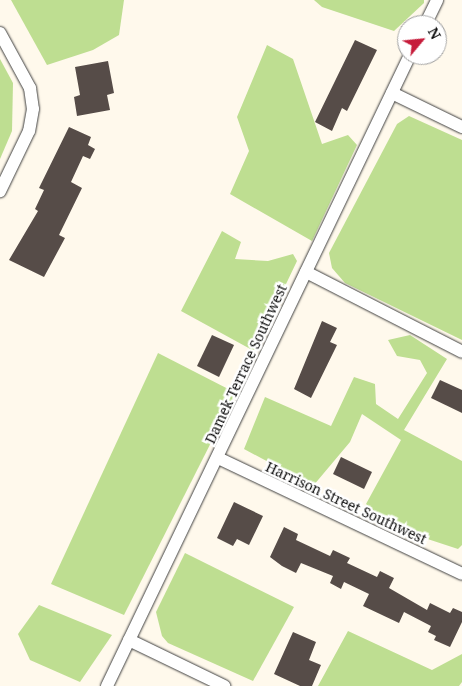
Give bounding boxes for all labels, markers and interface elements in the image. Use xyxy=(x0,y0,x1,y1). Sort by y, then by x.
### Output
north arrow xyxy=(397,15,447,65)
text: N xyxy=(424,24,446,43)
street label: Damek Terrace Southwest xyxy=(202,282,290,446)
street label: Harrison Street Southwest xyxy=(263,458,429,548)

